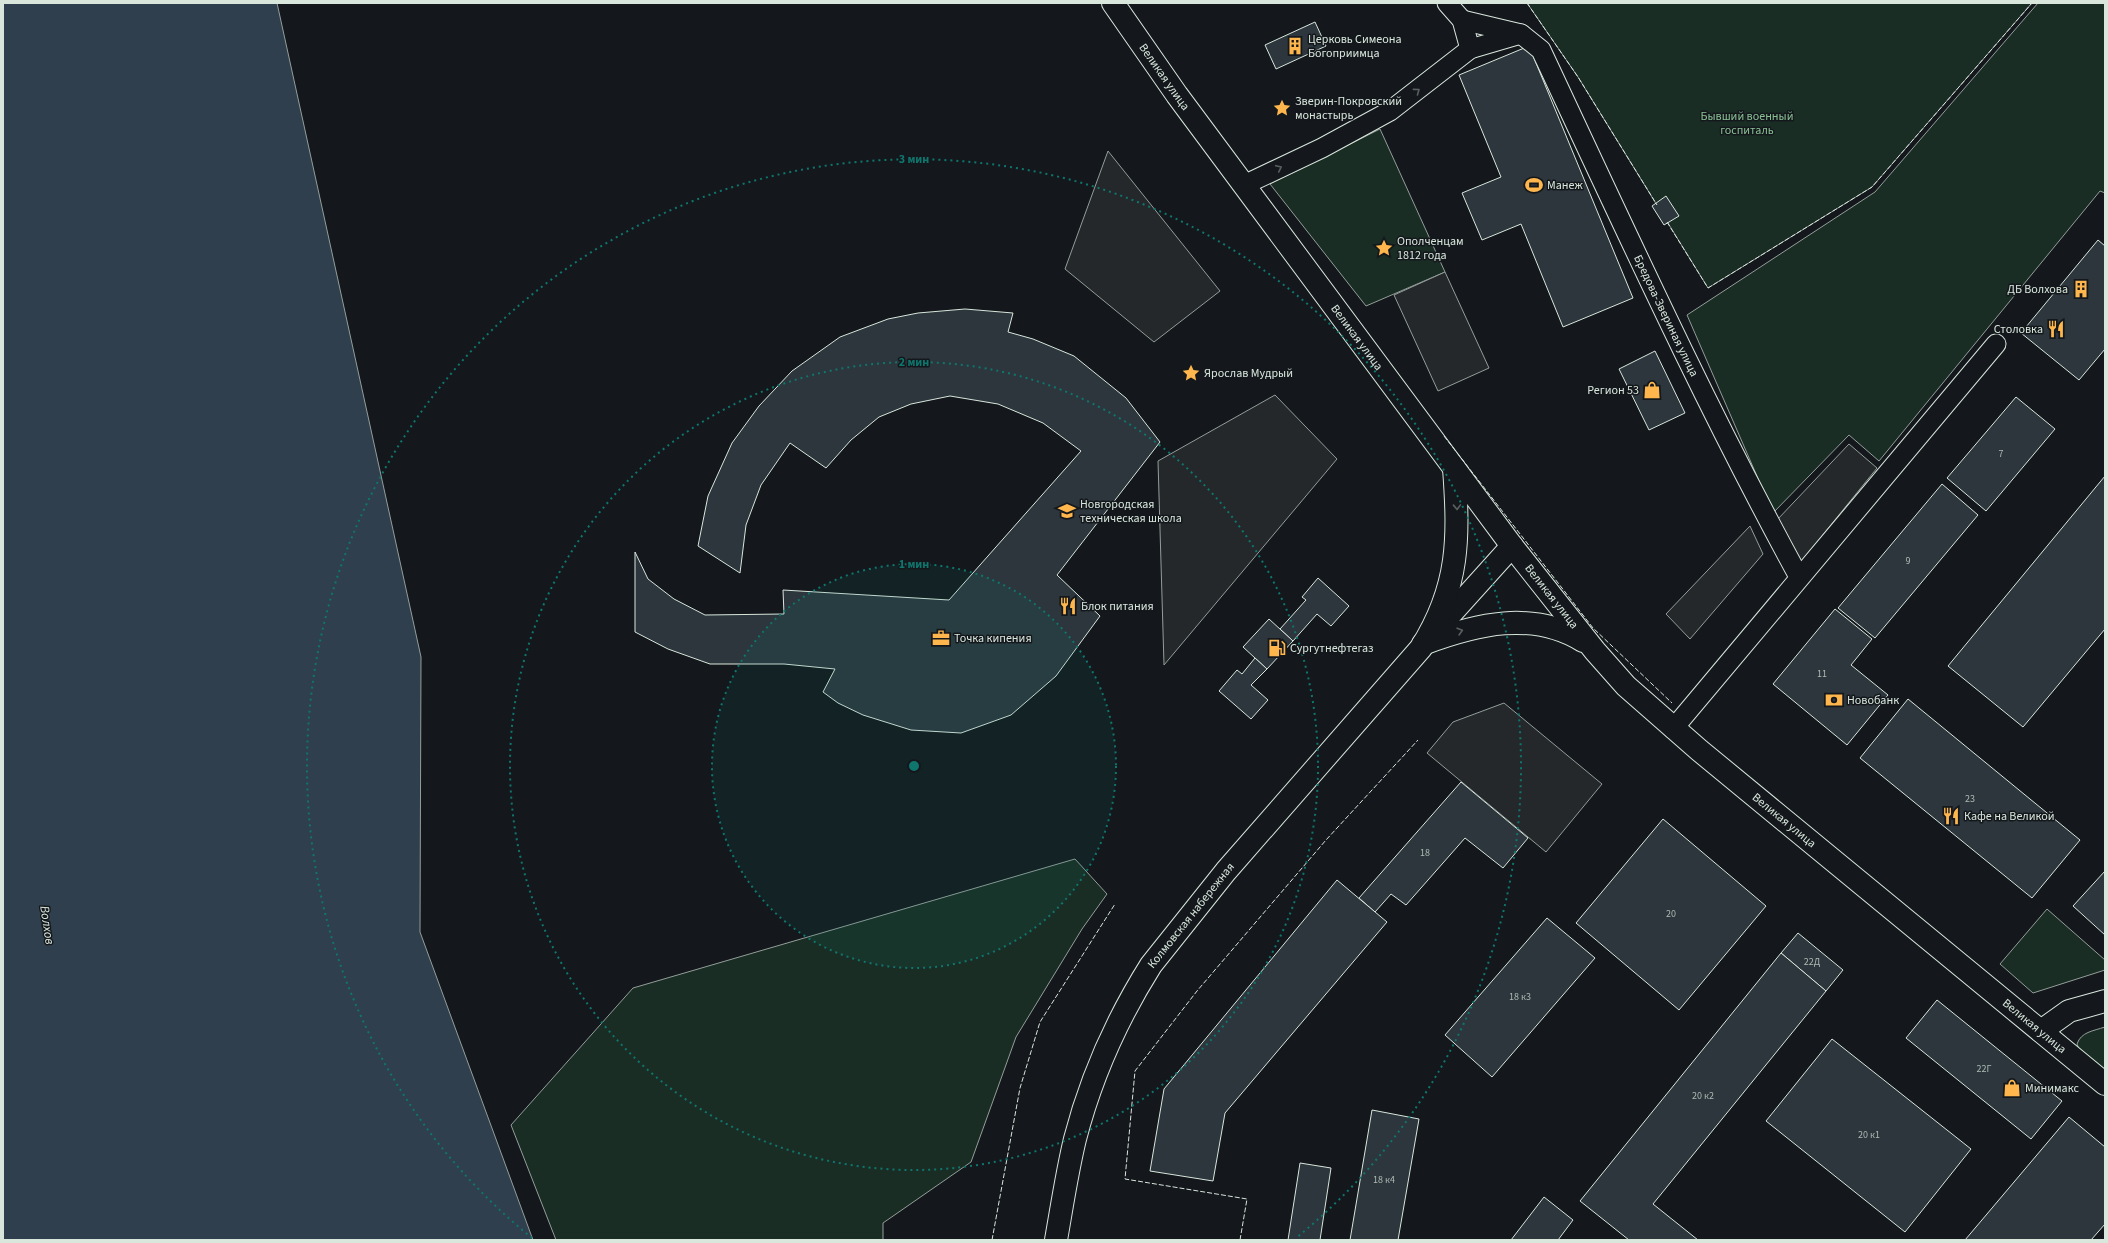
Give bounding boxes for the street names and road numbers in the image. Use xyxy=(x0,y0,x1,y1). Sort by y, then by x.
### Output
street label: Великая улица xyxy=(1135,40,1194,114)
street label: Бредова-Звериная улица xyxy=(1630,252,1703,379)
street label: Великая улица xyxy=(1327,301,1387,374)
street label: Великая улица xyxy=(1521,560,1583,632)
street label: Великая улица xyxy=(1749,789,1820,852)
street label: Колмовская набережная xyxy=(1143,859,1238,972)
street label: Великая улица xyxy=(1999,995,2070,1057)

